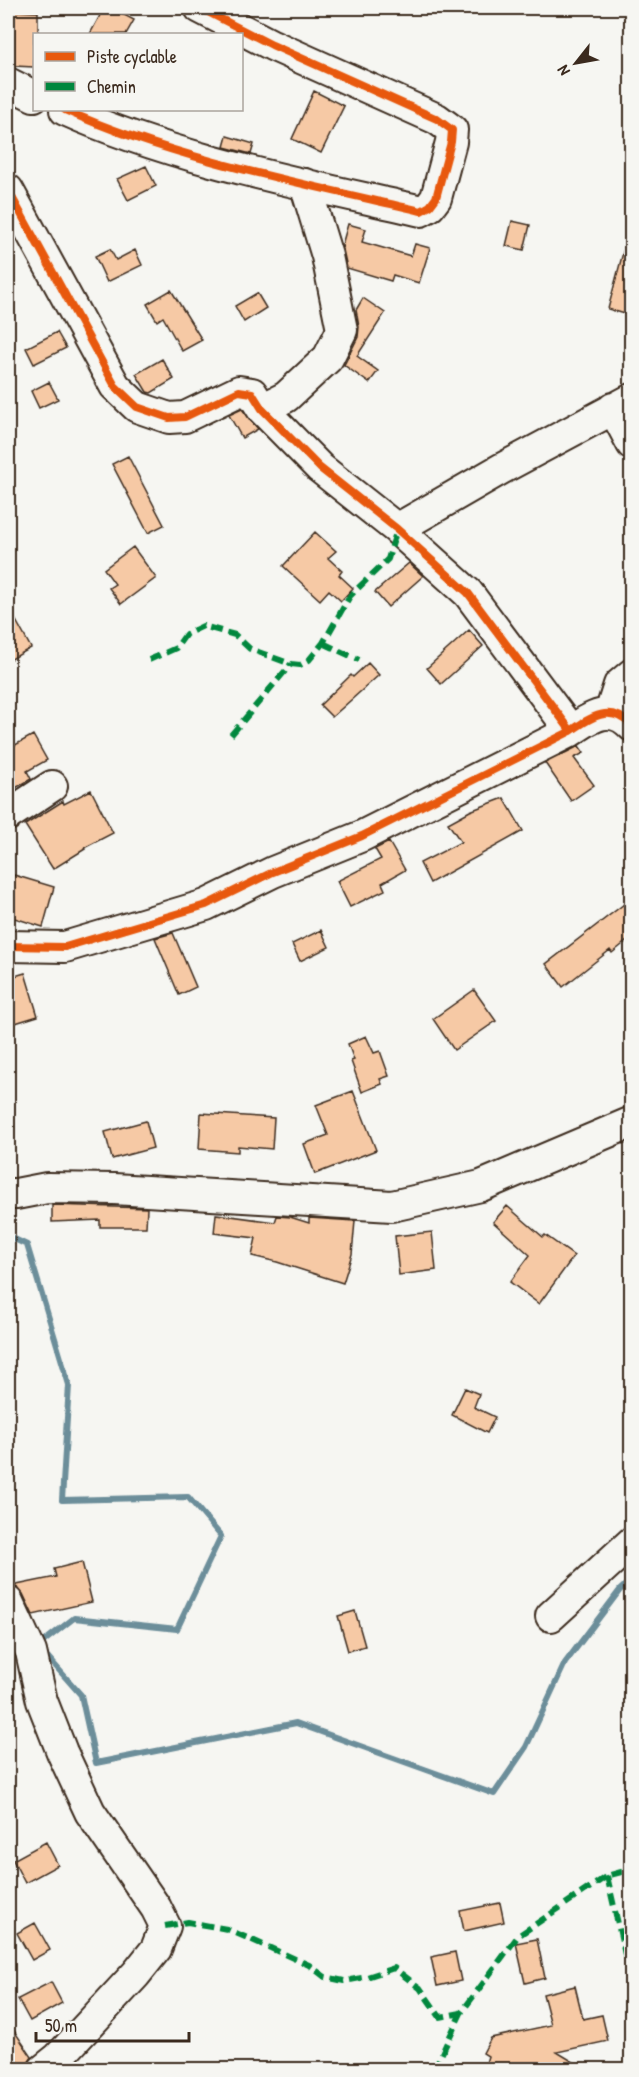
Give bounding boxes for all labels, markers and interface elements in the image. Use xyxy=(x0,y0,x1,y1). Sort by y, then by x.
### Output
legend xyxy=(33,33,243,111)
north arrow xyxy=(546,33,606,93)
text: Piste cyclable xyxy=(87,44,177,69)
text: N xyxy=(551,61,575,80)
text: Chemin xyxy=(87,74,136,99)
scale bar xyxy=(36,2005,189,2043)
text: 50 m xyxy=(45,2013,77,2038)

